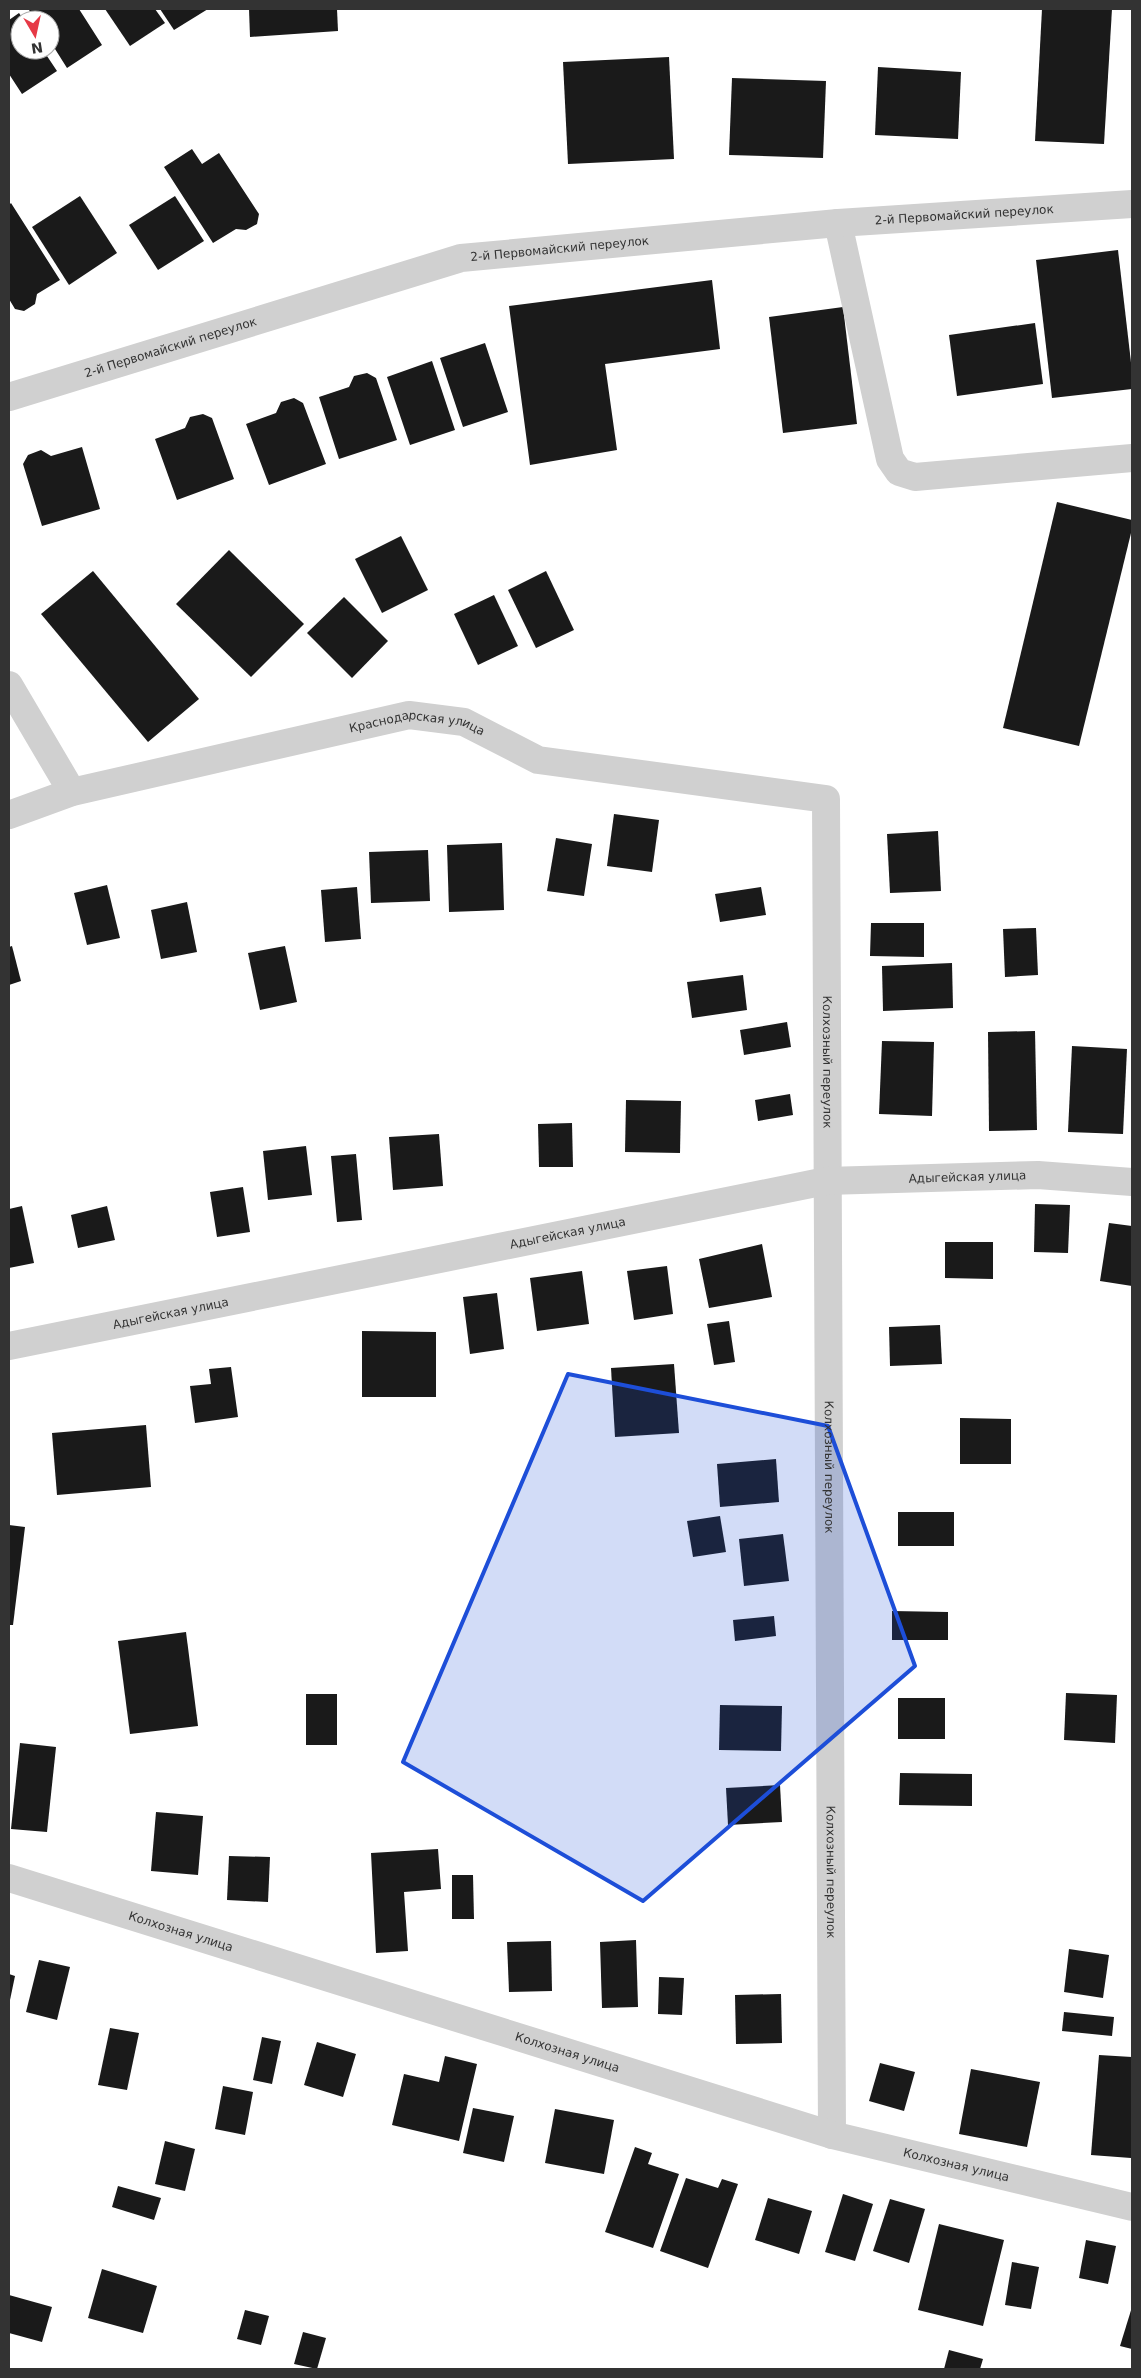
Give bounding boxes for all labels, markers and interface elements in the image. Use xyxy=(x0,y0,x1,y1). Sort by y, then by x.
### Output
north arrow xyxy=(10,10,60,60)
text: N xyxy=(30,39,44,57)
street label: 2-й Первомайский переулок xyxy=(874,202,1054,228)
street label: 2-й Первомайский переулок xyxy=(470,234,650,264)
street label: 2-й Первомайский переулок xyxy=(83,314,258,380)
street label: Краснодарская улица xyxy=(348,708,487,738)
street label: Колхозный переулок xyxy=(820,995,834,1129)
street label: Адыгейская улица xyxy=(908,1168,1027,1186)
street label: Адыгейская улица xyxy=(509,1215,627,1252)
street label: Адыгейская улица xyxy=(112,1295,230,1332)
street label: Колхозный переулок xyxy=(822,1400,836,1534)
street label: Колхозный переулок xyxy=(824,1805,838,1939)
street label: Колхозная улица xyxy=(127,1909,235,1955)
street label: Колхозная улица xyxy=(513,2029,621,2075)
street label: Колхозная улица xyxy=(902,2145,1011,2184)

